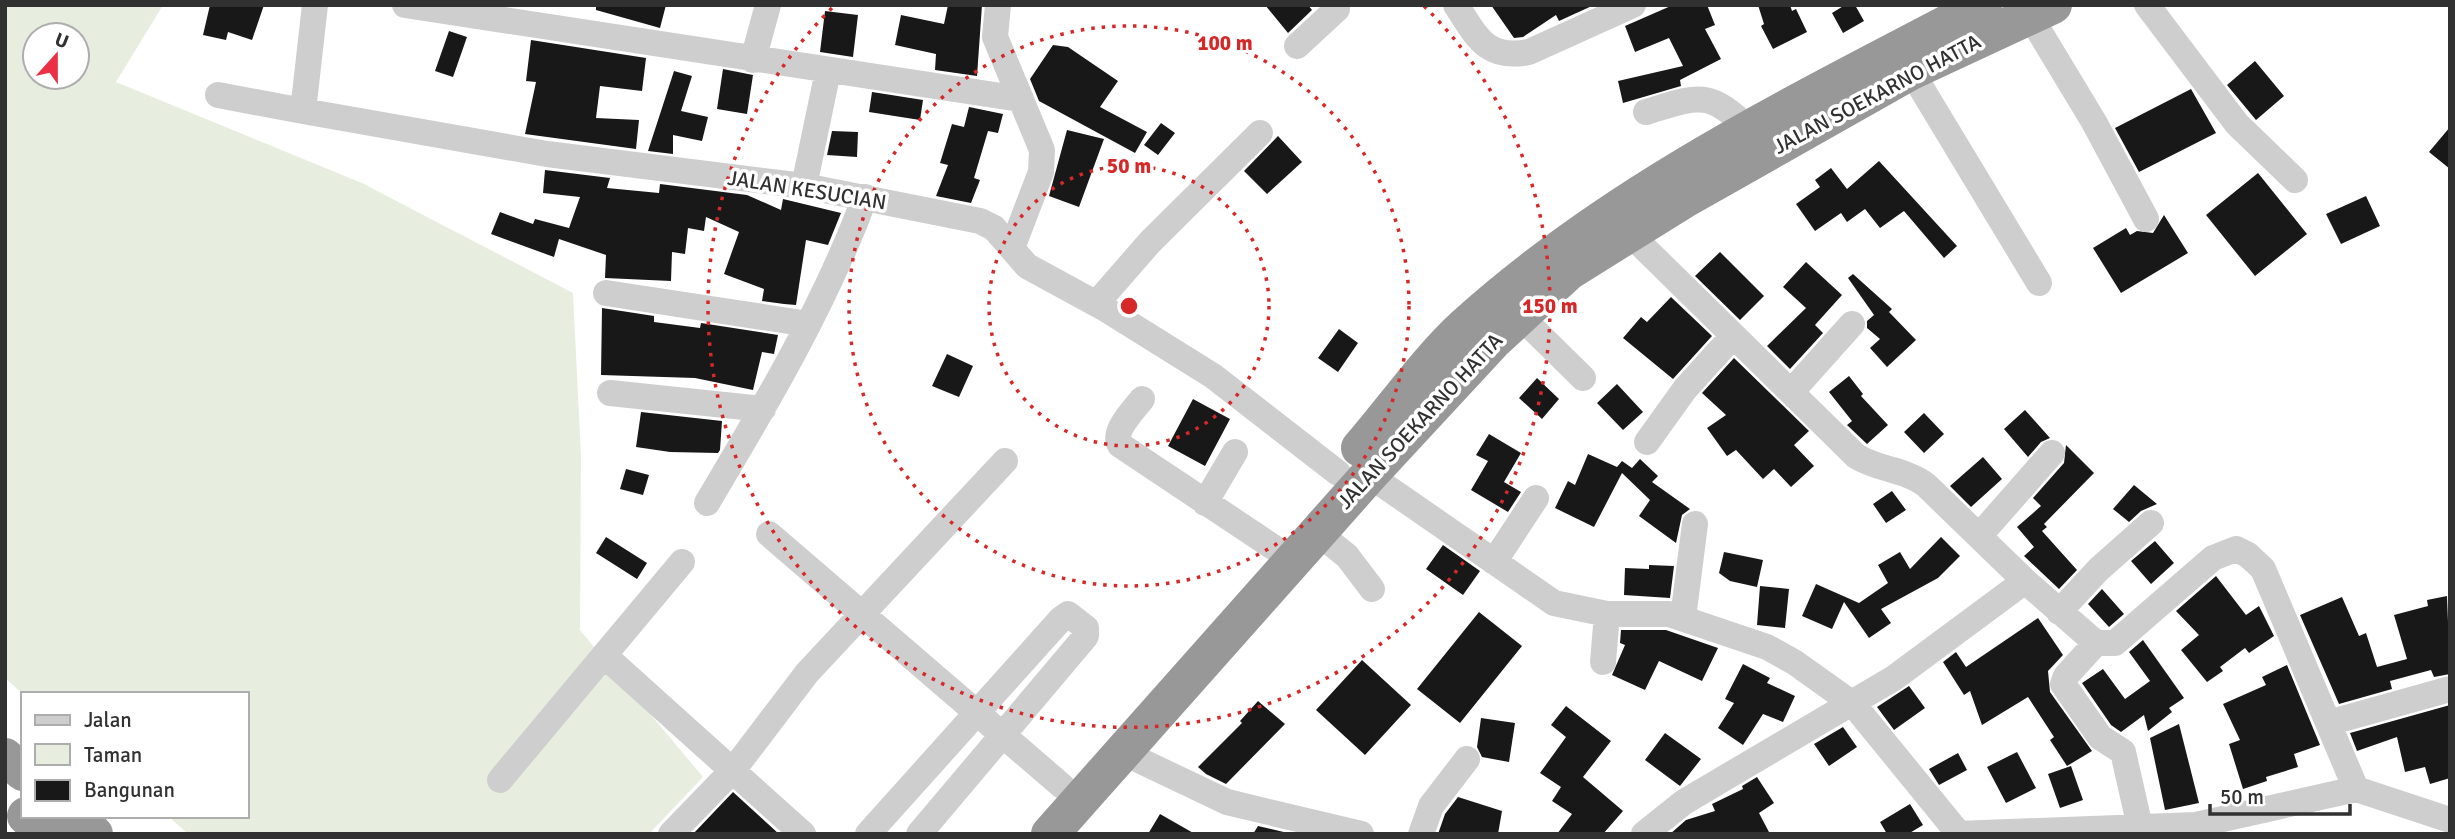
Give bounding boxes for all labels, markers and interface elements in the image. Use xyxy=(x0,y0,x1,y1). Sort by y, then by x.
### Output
north arrow xyxy=(21,21,91,91)
text: U xyxy=(51,28,72,55)
street label: JALAN SOEKARNO HATTA xyxy=(1769,28,1985,160)
text: 100 m xyxy=(1197,30,1253,56)
text: 50 m xyxy=(1107,153,1151,179)
street label: JALAN KESUCIAN xyxy=(726,165,888,215)
text: 150 m xyxy=(1522,293,1578,319)
centre of rings xyxy=(1117,294,1141,318)
street label: JALAN SOEKARNO HATTA xyxy=(1332,328,1508,514)
legend xyxy=(21,692,248,818)
text: Jalan xyxy=(84,707,132,733)
text: Taman xyxy=(84,742,142,768)
scale bar xyxy=(2210,772,2350,816)
text: Bangunan xyxy=(84,777,175,803)
text: 50 m xyxy=(2220,784,2264,810)

